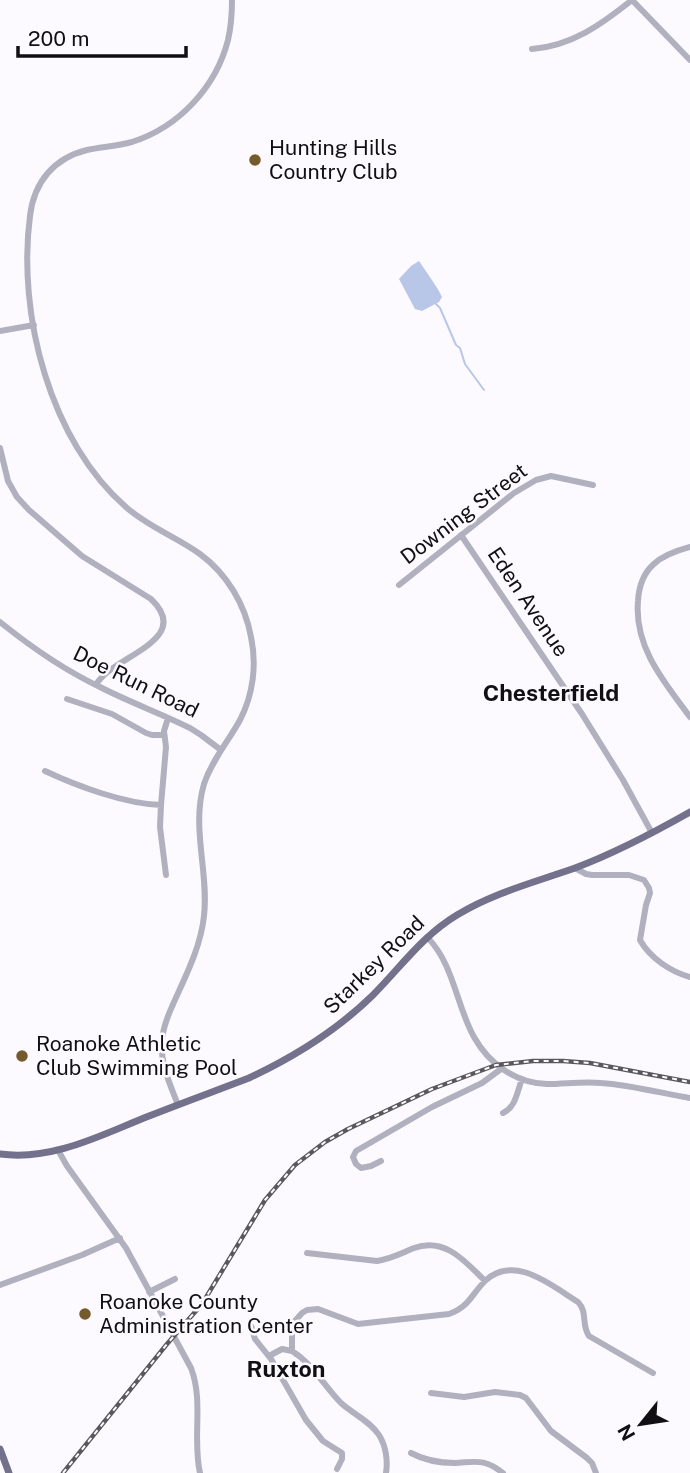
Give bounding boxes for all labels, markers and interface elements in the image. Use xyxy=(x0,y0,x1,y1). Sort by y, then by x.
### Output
scale bar xyxy=(18,14,186,58)
text: 200 m xyxy=(28,26,89,51)
place label: Hunting Hills Country Club xyxy=(269,135,398,184)
marker: Hunting Hills Country Club xyxy=(247,152,263,168)
street label: Downing Street xyxy=(396,458,532,569)
street label: Eden Avenue xyxy=(483,542,574,661)
street label: Doe Run Road xyxy=(69,640,203,723)
district label: Chesterfield xyxy=(483,679,619,706)
street label: Starkey Road xyxy=(318,910,429,1019)
place label: Roanoke Athletic Club Swimming Pool xyxy=(36,1031,237,1080)
marker: Roanoke Athletic Club Swimming Pool xyxy=(14,1048,30,1064)
place label: Roanoke County Administration Center xyxy=(99,1289,313,1338)
marker: Roanoke County Administration Center xyxy=(77,1306,93,1322)
district label: Ruxton xyxy=(247,1355,325,1382)
north arrow xyxy=(606,1389,676,1459)
text: N xyxy=(613,1421,640,1444)

